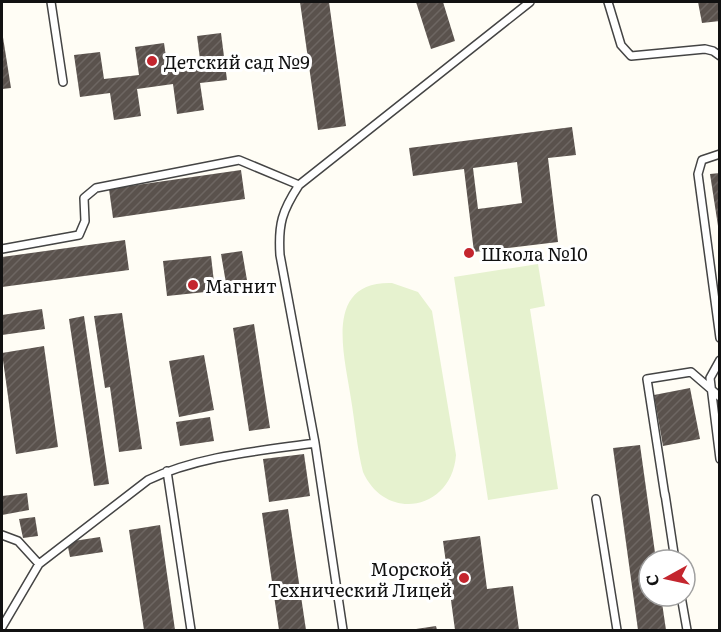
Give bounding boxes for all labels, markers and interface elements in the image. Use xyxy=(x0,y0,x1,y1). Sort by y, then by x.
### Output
place label: Детский сад №9 xyxy=(164,48,310,75)
marker: Детский сад №9 xyxy=(145,54,159,68)
place label: Школа №10 xyxy=(481,240,588,267)
marker: Школа №10 xyxy=(462,246,476,260)
place label: Магнит xyxy=(205,272,277,299)
marker: Магнит xyxy=(186,278,200,292)
north arrow xyxy=(637,548,697,608)
place label: Морской Технический Лицей xyxy=(268,555,452,603)
marker: Морской Технический Лицей xyxy=(457,571,471,585)
text: С xyxy=(638,573,664,588)

